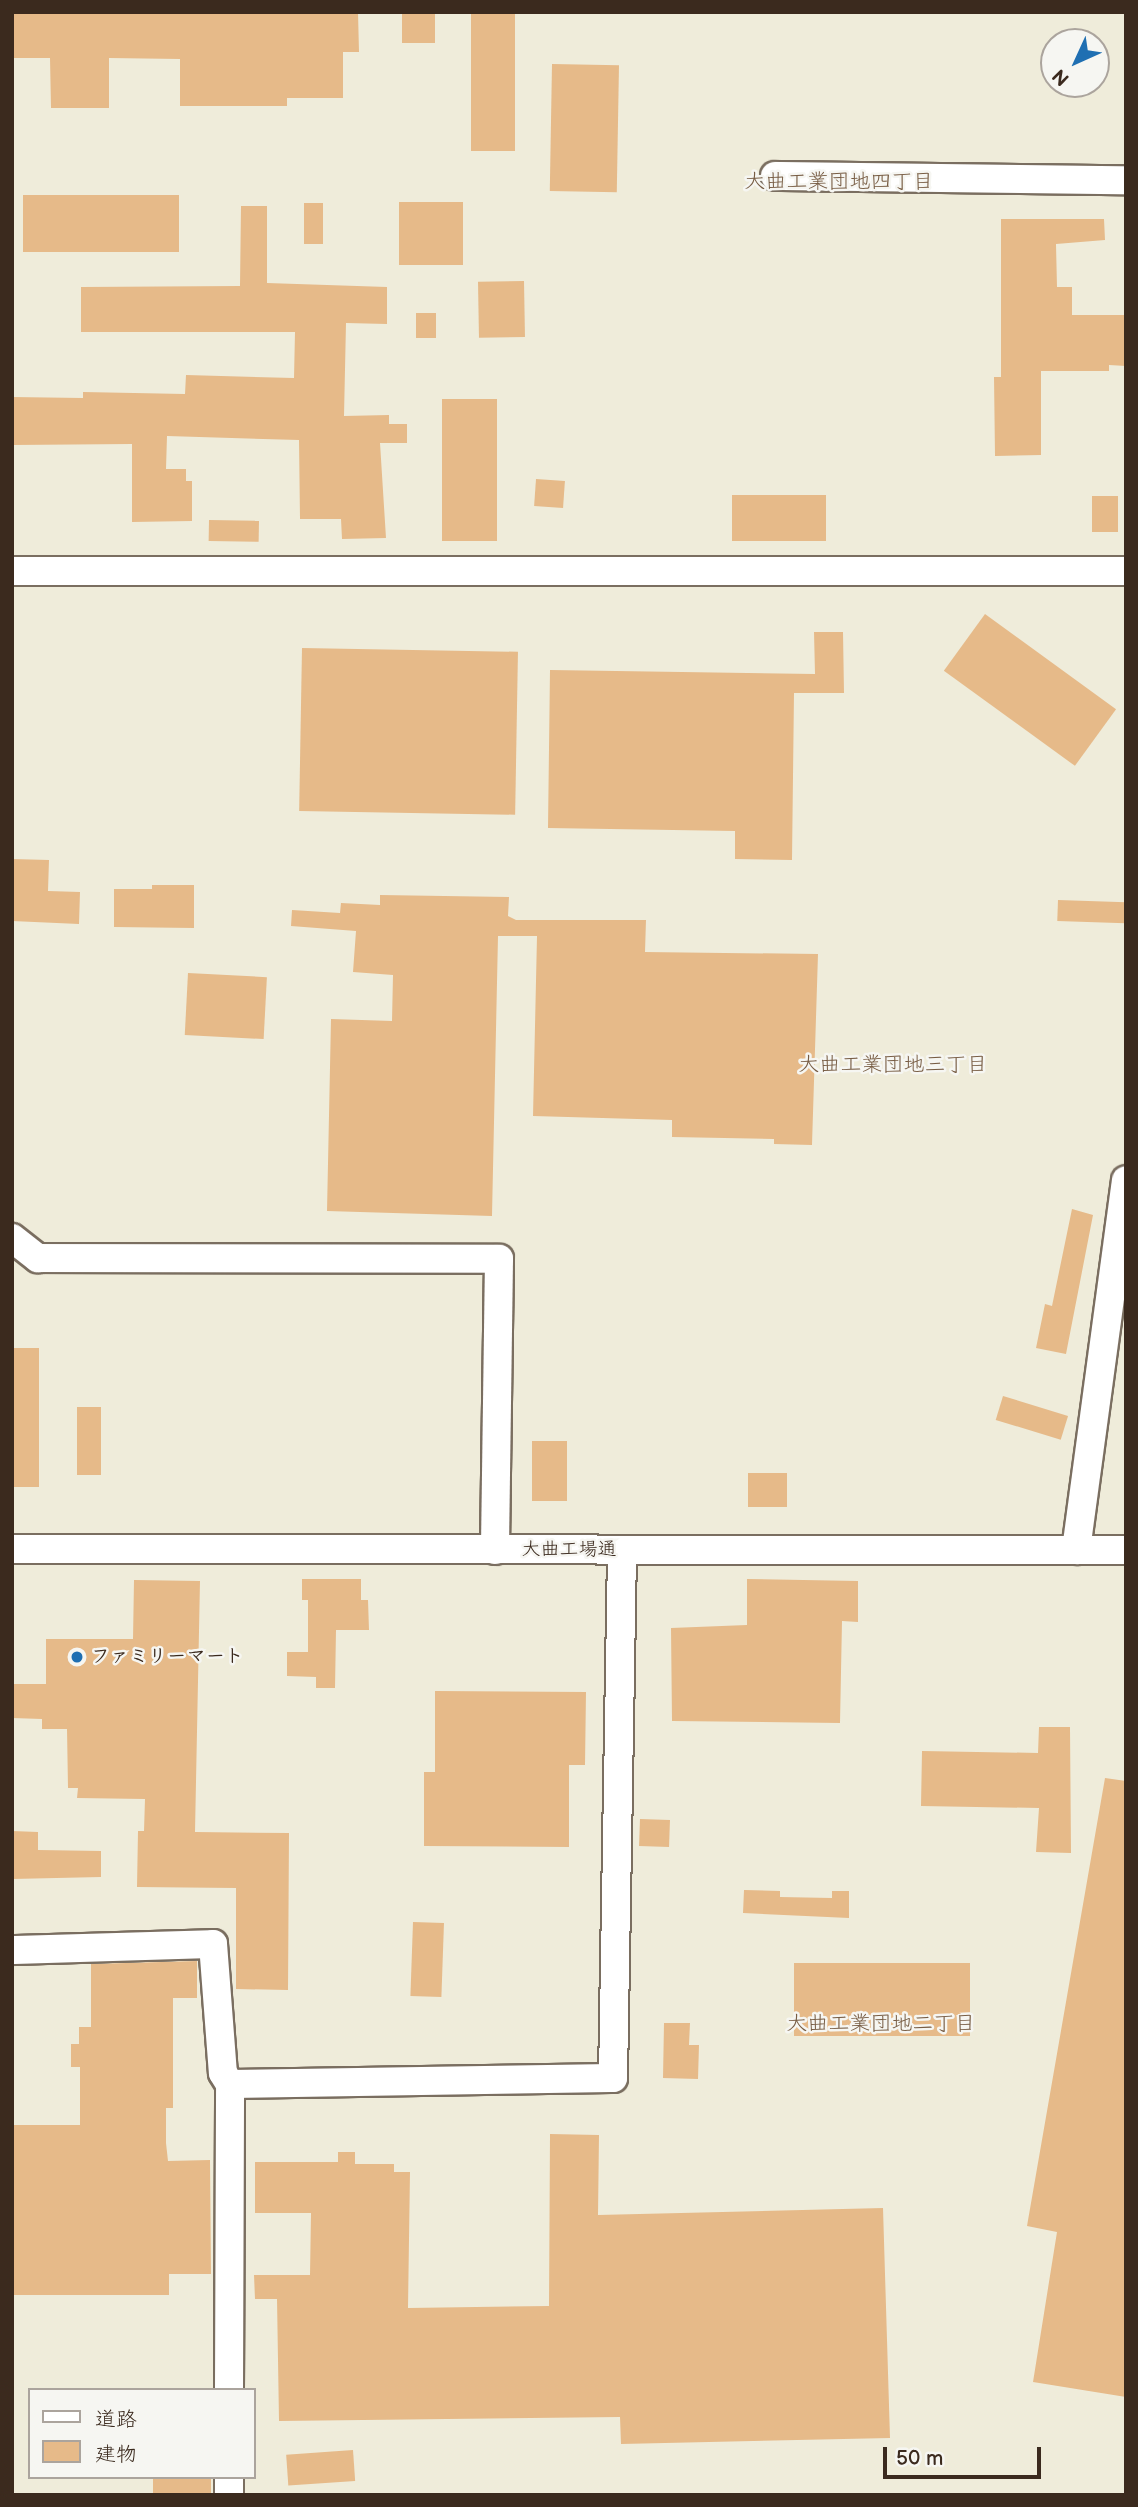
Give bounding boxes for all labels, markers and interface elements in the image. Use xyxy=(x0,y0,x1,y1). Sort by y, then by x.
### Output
north arrow xyxy=(1040,28,1110,98)
text: N xyxy=(1048,64,1074,90)
district label: 大曲工業団地四丁目 xyxy=(745,169,933,195)
district label: 大曲工業団地三丁目 xyxy=(799,1052,987,1078)
street label: 大曲工場通 xyxy=(522,1539,616,1561)
place label: ファミリーマート xyxy=(91,1646,243,1668)
marker: ファミリーマート xyxy=(69,1649,85,1665)
district label: 大曲工業団地二丁目 xyxy=(787,2011,975,2037)
legend xyxy=(28,2388,256,2479)
text: 道路 xyxy=(95,2407,137,2432)
scale bar xyxy=(886,2434,1044,2478)
text: 建物 xyxy=(95,2442,137,2467)
text: 50 m xyxy=(896,2446,943,2471)

